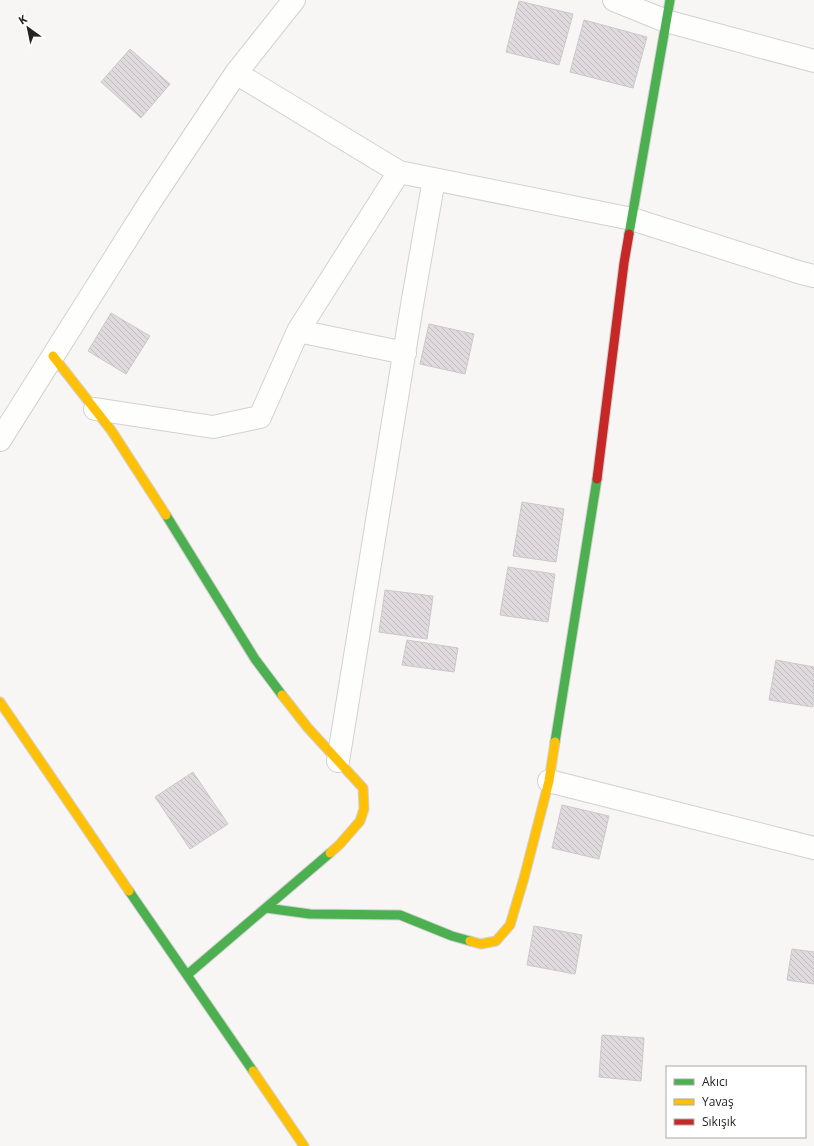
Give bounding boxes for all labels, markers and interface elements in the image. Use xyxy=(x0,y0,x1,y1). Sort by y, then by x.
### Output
north arrow xyxy=(8,8,48,48)
text: K xyxy=(15,11,30,27)
legend xyxy=(666,1066,806,1138)
text: Akıcı xyxy=(702,1073,728,1090)
text: Yavaş xyxy=(702,1093,734,1110)
text: Sıkışık xyxy=(702,1113,737,1130)

